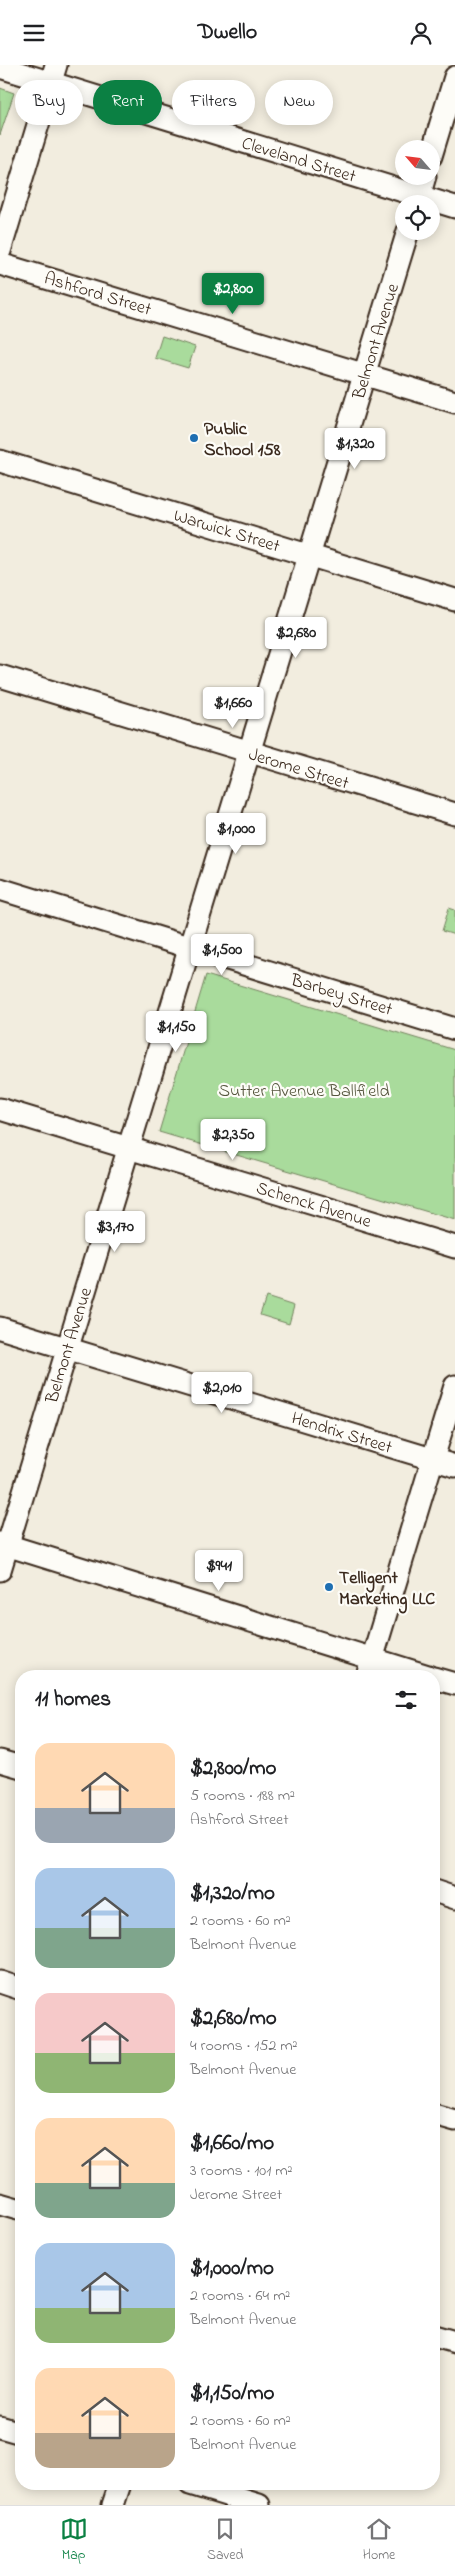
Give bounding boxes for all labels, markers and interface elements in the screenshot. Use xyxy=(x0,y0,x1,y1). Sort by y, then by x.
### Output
text: Dwello xyxy=(198,17,257,49)
icon: menu xyxy=(20,19,48,47)
icon: person xyxy=(407,19,435,47)
chip: Buy xyxy=(15,80,83,125)
chip: Rent xyxy=(93,80,162,125)
chip: Filters xyxy=(172,80,255,125)
chip: New xyxy=(265,80,333,125)
street label: Cleveland Street xyxy=(238,131,359,191)
north arrow xyxy=(395,140,440,185)
map controls xyxy=(395,140,440,240)
button: locate xyxy=(395,195,440,240)
street label: Ashford Street xyxy=(41,266,154,324)
pin: $2,800 xyxy=(192,273,274,315)
text: $2,800 xyxy=(213,277,253,301)
street label: Belmont Avenue xyxy=(347,280,407,404)
place label: Public School 158 xyxy=(204,417,281,464)
pin: $1,320 xyxy=(314,427,396,470)
marker: Public School 158 xyxy=(188,432,200,444)
text: $1,320 xyxy=(336,432,375,456)
street label: Warwick Street xyxy=(170,503,283,560)
pin: $2,680 xyxy=(255,617,337,659)
text: $2,680 xyxy=(276,621,316,645)
pin: $1,660 xyxy=(192,687,274,729)
text: $1,660 xyxy=(214,691,252,715)
street label: Jerome Street xyxy=(245,742,352,798)
pin: $1,000 xyxy=(195,813,277,855)
text: $1,000 xyxy=(217,817,255,841)
pin: $1,500 xyxy=(181,933,263,976)
text: $1,500 xyxy=(202,938,242,962)
street label: Barbey Street xyxy=(287,968,395,1024)
pin: $1,150 xyxy=(135,1011,217,1053)
text: $1,150 xyxy=(157,1015,195,1039)
park label: Sutter Avenue Ballfield xyxy=(218,1079,390,1105)
pin: $2,350 xyxy=(192,1119,274,1161)
text: $2,350 xyxy=(211,1123,255,1147)
street label: Schenck Avenue xyxy=(253,1176,375,1236)
pin: $3,170 xyxy=(74,1211,156,1253)
text: $3,170 xyxy=(96,1215,134,1239)
street label: Belmont Avenue xyxy=(40,1284,100,1408)
pin: $2,010 xyxy=(181,1371,263,1414)
text: $2,010 xyxy=(202,1376,242,1400)
street label: Hendrix Street xyxy=(288,1406,395,1462)
pin: $941 xyxy=(189,1549,249,1592)
text: $941 xyxy=(206,1554,232,1578)
place label: Telligent Marketing LLC xyxy=(339,1566,435,1614)
marker: Telligent Marketing LLC xyxy=(323,1581,335,1593)
text: 11 homes xyxy=(35,1685,111,1715)
icon: filters xyxy=(392,1686,420,1714)
text: $2,800/mo xyxy=(190,1754,277,1784)
icon: home xyxy=(75,1763,135,1823)
text: 5 rooms · 188 m² xyxy=(190,1784,295,1808)
text: Ashford Street xyxy=(190,1808,289,1832)
text: $1,320/mo xyxy=(190,1879,275,1909)
icon: home xyxy=(75,1888,135,1948)
text: 2 rooms · 60 m² xyxy=(190,1909,291,1933)
text: Belmont Avenue xyxy=(190,1933,296,1957)
text: $2,680/mo xyxy=(190,2004,277,2034)
icon: home xyxy=(75,2013,135,2073)
text: 4 rooms · 152 m² xyxy=(190,2034,298,2058)
text: Belmont Avenue xyxy=(190,2058,296,2082)
text: $1,660/mo xyxy=(190,2129,274,2159)
icon: home xyxy=(75,2138,135,2198)
text: 3 rooms · 101 m² xyxy=(190,2159,292,2183)
text: Jerome Street xyxy=(190,2183,282,2207)
text: $1,000/mo xyxy=(190,2254,274,2284)
icon: home xyxy=(75,2263,135,2323)
text: 2 rooms · 64 m² xyxy=(190,2284,290,2308)
text: Belmont Avenue xyxy=(190,2308,296,2332)
text: $1,150/mo xyxy=(190,2379,274,2409)
icon: home xyxy=(75,2388,135,2448)
text: 2 rooms · 60 m² xyxy=(190,2409,291,2433)
text: Belmont Avenue xyxy=(190,2433,296,2457)
tab: Map xyxy=(60,2515,88,2566)
tab: Saved xyxy=(207,2515,243,2566)
tab: Home xyxy=(363,2515,395,2566)

